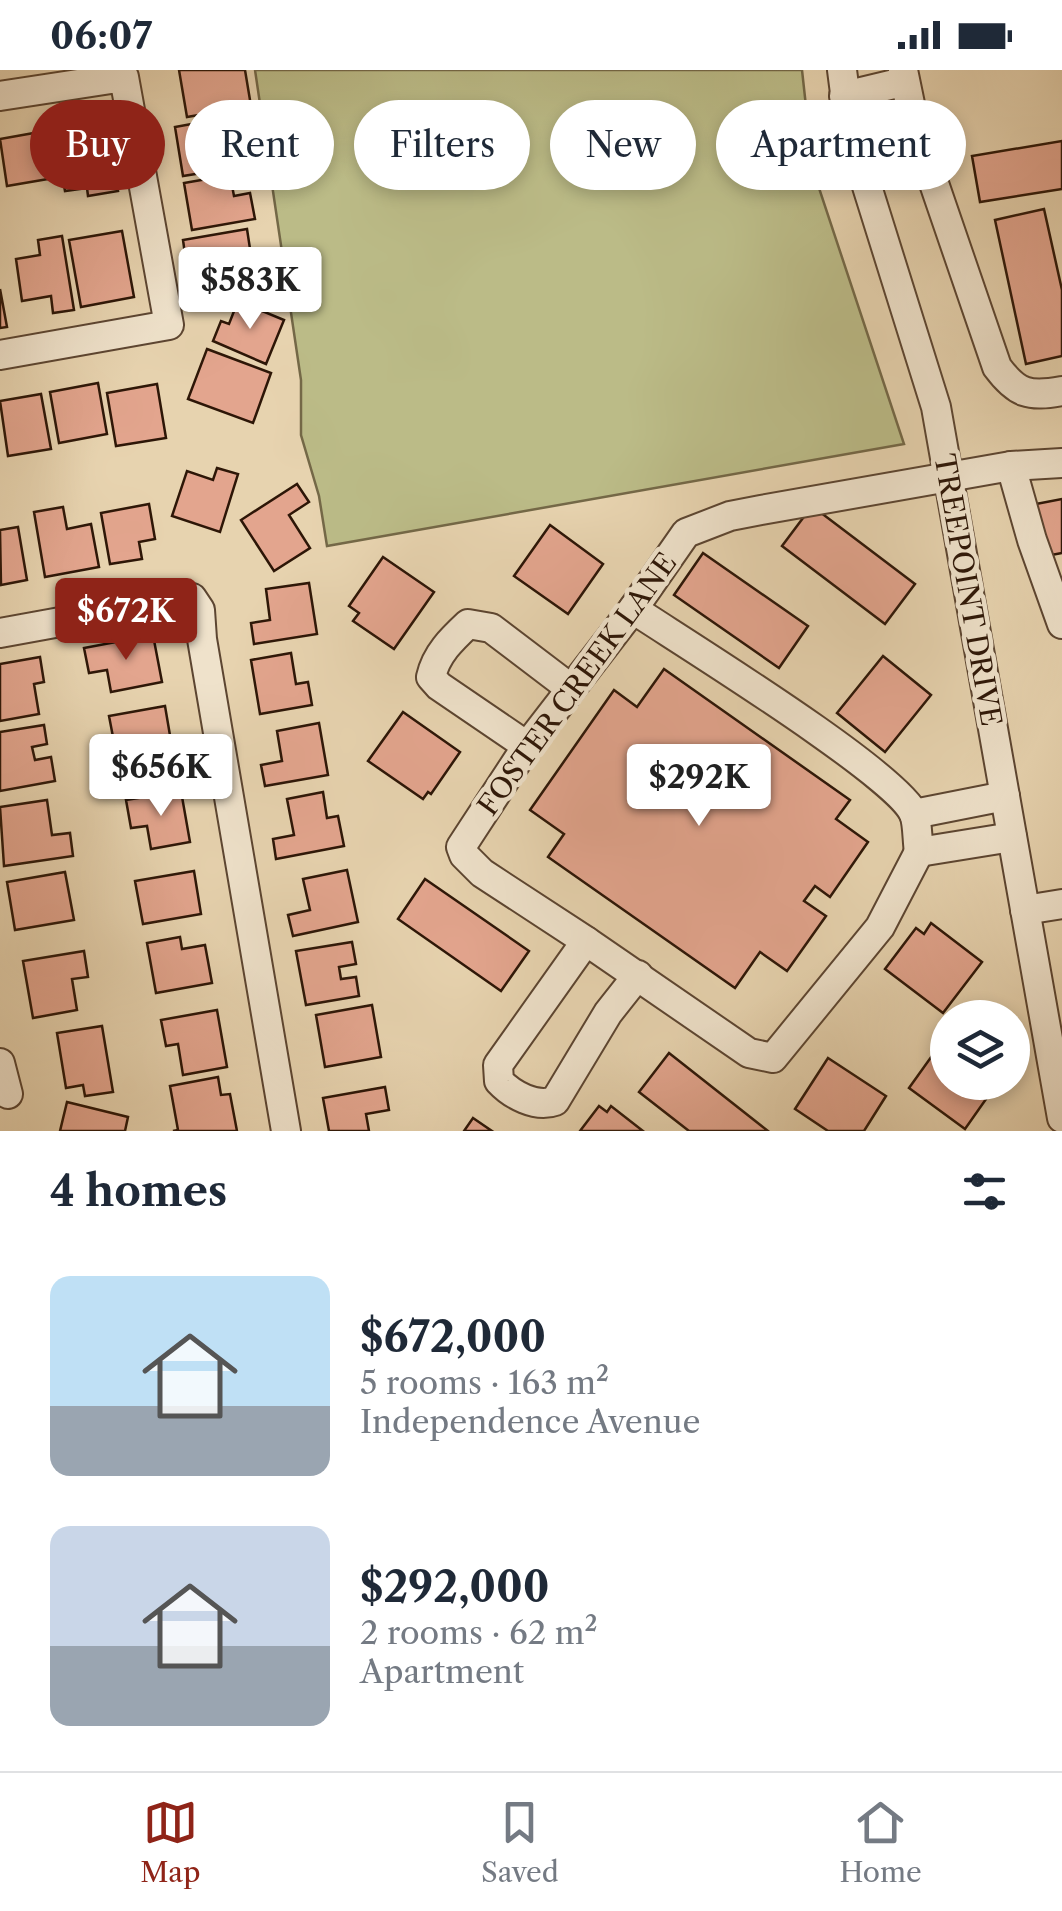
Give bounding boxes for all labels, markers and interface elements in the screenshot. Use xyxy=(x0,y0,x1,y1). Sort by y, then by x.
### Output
text: 06:07 xyxy=(50,12,152,59)
chip: Buy xyxy=(30,100,165,190)
chip: Rent xyxy=(185,100,334,190)
chip: Filters xyxy=(354,100,530,190)
chip: New xyxy=(550,100,696,190)
chip: Apartment xyxy=(716,100,966,190)
pin: $583K xyxy=(180,247,320,332)
text: $583K xyxy=(201,260,299,299)
street label: TREEPOINT DRIVE xyxy=(927,451,1009,729)
street label: FOSTER CREEK LANE xyxy=(470,546,684,822)
pin: $672K xyxy=(56,578,196,663)
text: $672K xyxy=(77,591,175,630)
pin: $656K xyxy=(91,734,231,819)
pin: $292K xyxy=(629,744,769,829)
text: $656K xyxy=(111,747,211,786)
text: $292K xyxy=(649,757,749,796)
map controls xyxy=(930,1000,1030,1100)
button: layers xyxy=(930,1000,1030,1100)
icon: filters xyxy=(957,1164,1012,1219)
text: 4 homes xyxy=(50,1165,227,1217)
text: $672,000 xyxy=(360,1311,546,1363)
icon: home xyxy=(130,1316,250,1436)
text: 5 rooms · 163 m² xyxy=(360,1363,609,1402)
text: Independence Avenue xyxy=(360,1402,700,1441)
text: $292,000 xyxy=(360,1561,549,1613)
icon: home xyxy=(130,1566,250,1686)
text: 2 rooms · 62 m² xyxy=(360,1613,598,1652)
text: Apartment xyxy=(360,1652,524,1691)
tab: Map xyxy=(140,1795,200,1889)
tab: Saved xyxy=(481,1795,559,1889)
tab: Home xyxy=(839,1795,922,1889)

